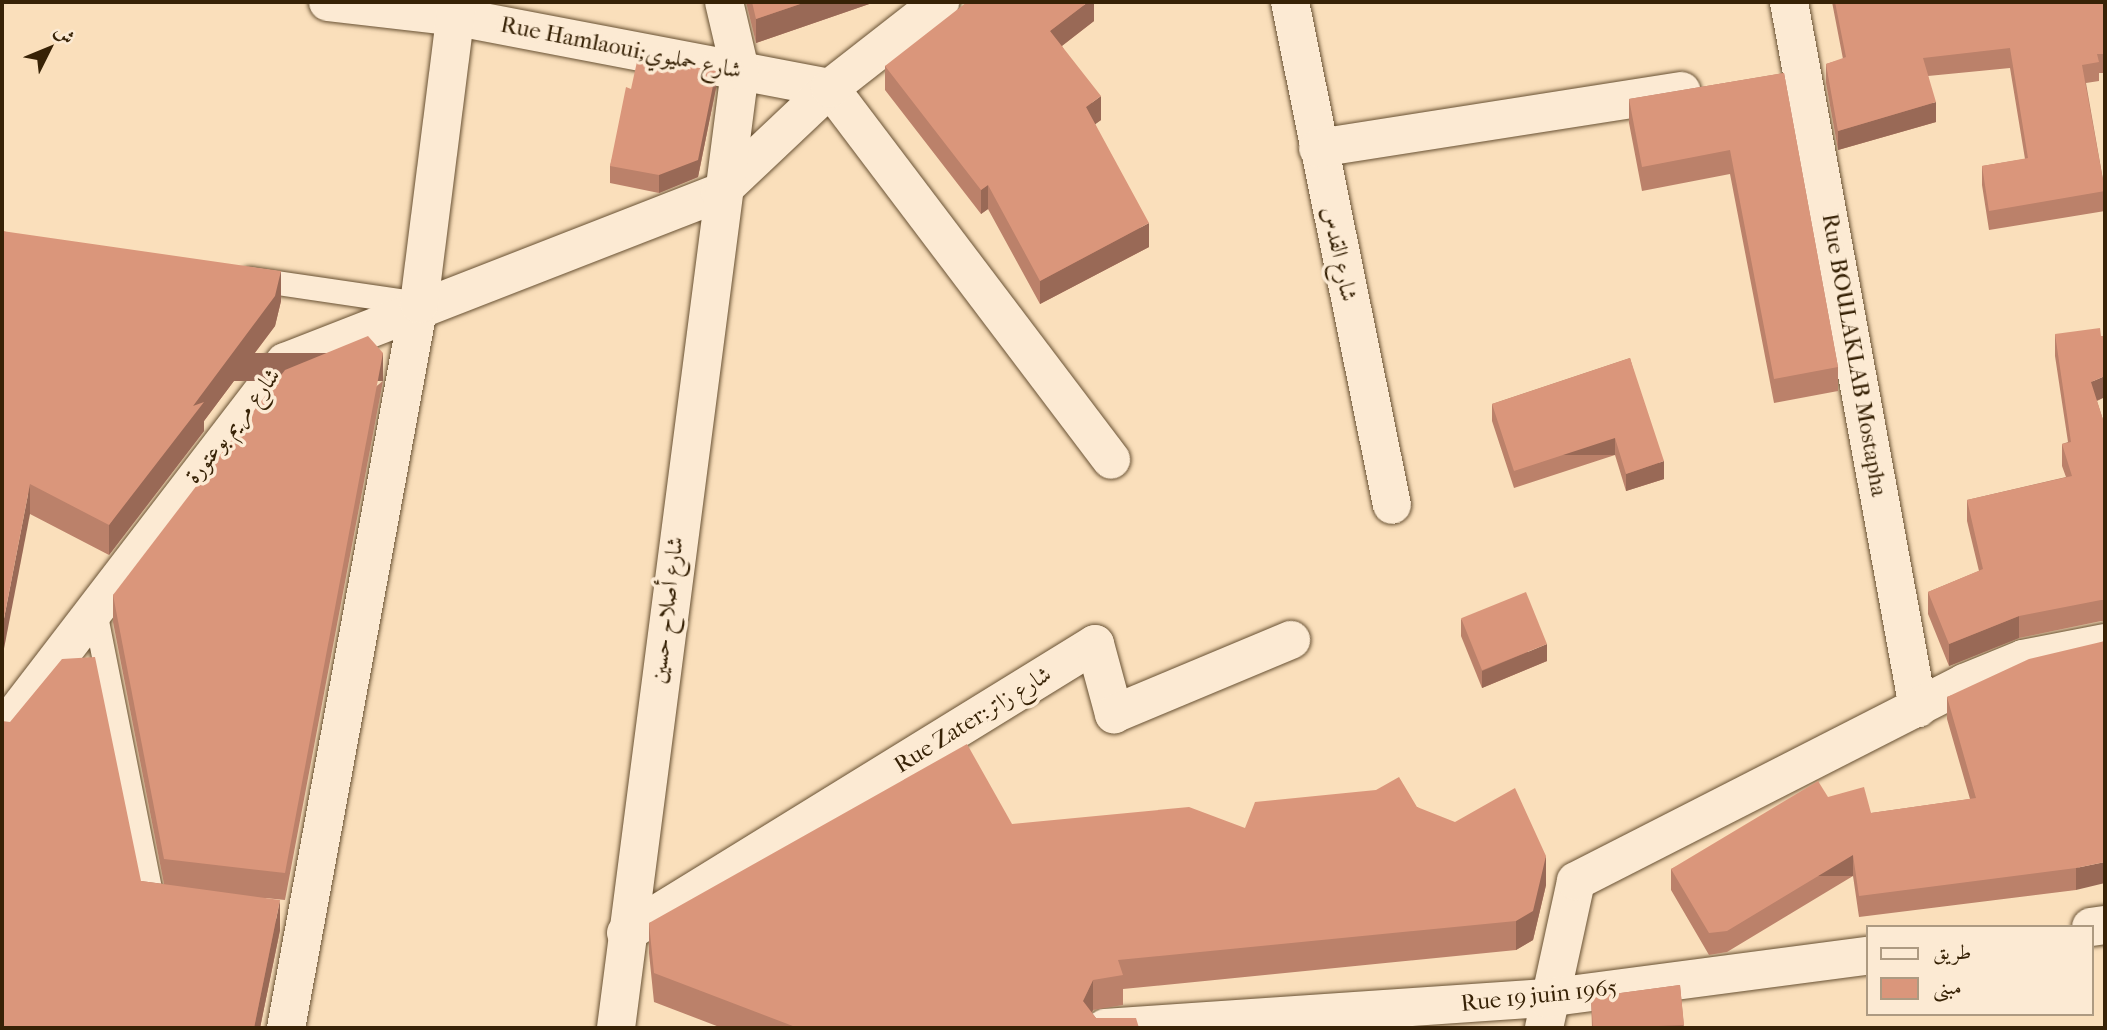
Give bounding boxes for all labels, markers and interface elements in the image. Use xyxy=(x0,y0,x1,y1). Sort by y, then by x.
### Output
street label: Rue Hamlaoui;شارع حمليوي xyxy=(498,11,744,85)
north arrow xyxy=(14,14,84,84)
text: ش xyxy=(50,20,79,49)
street label: شارع القدس xyxy=(1315,204,1363,304)
street label: Rue BOULAKLAB Mostapha xyxy=(1816,211,1892,499)
street label: شارع مريم بوعتورة xyxy=(179,363,287,489)
street label: شارع أصلاح حسين xyxy=(644,535,690,685)
street label: Rue Zater;شارع زاتر xyxy=(889,661,1057,779)
legend xyxy=(1866,925,2093,1016)
text: طريق xyxy=(1933,940,1971,964)
street label: Rue 19 juin 1965 xyxy=(1459,974,1619,1018)
text: مبنى xyxy=(1933,975,1962,999)

